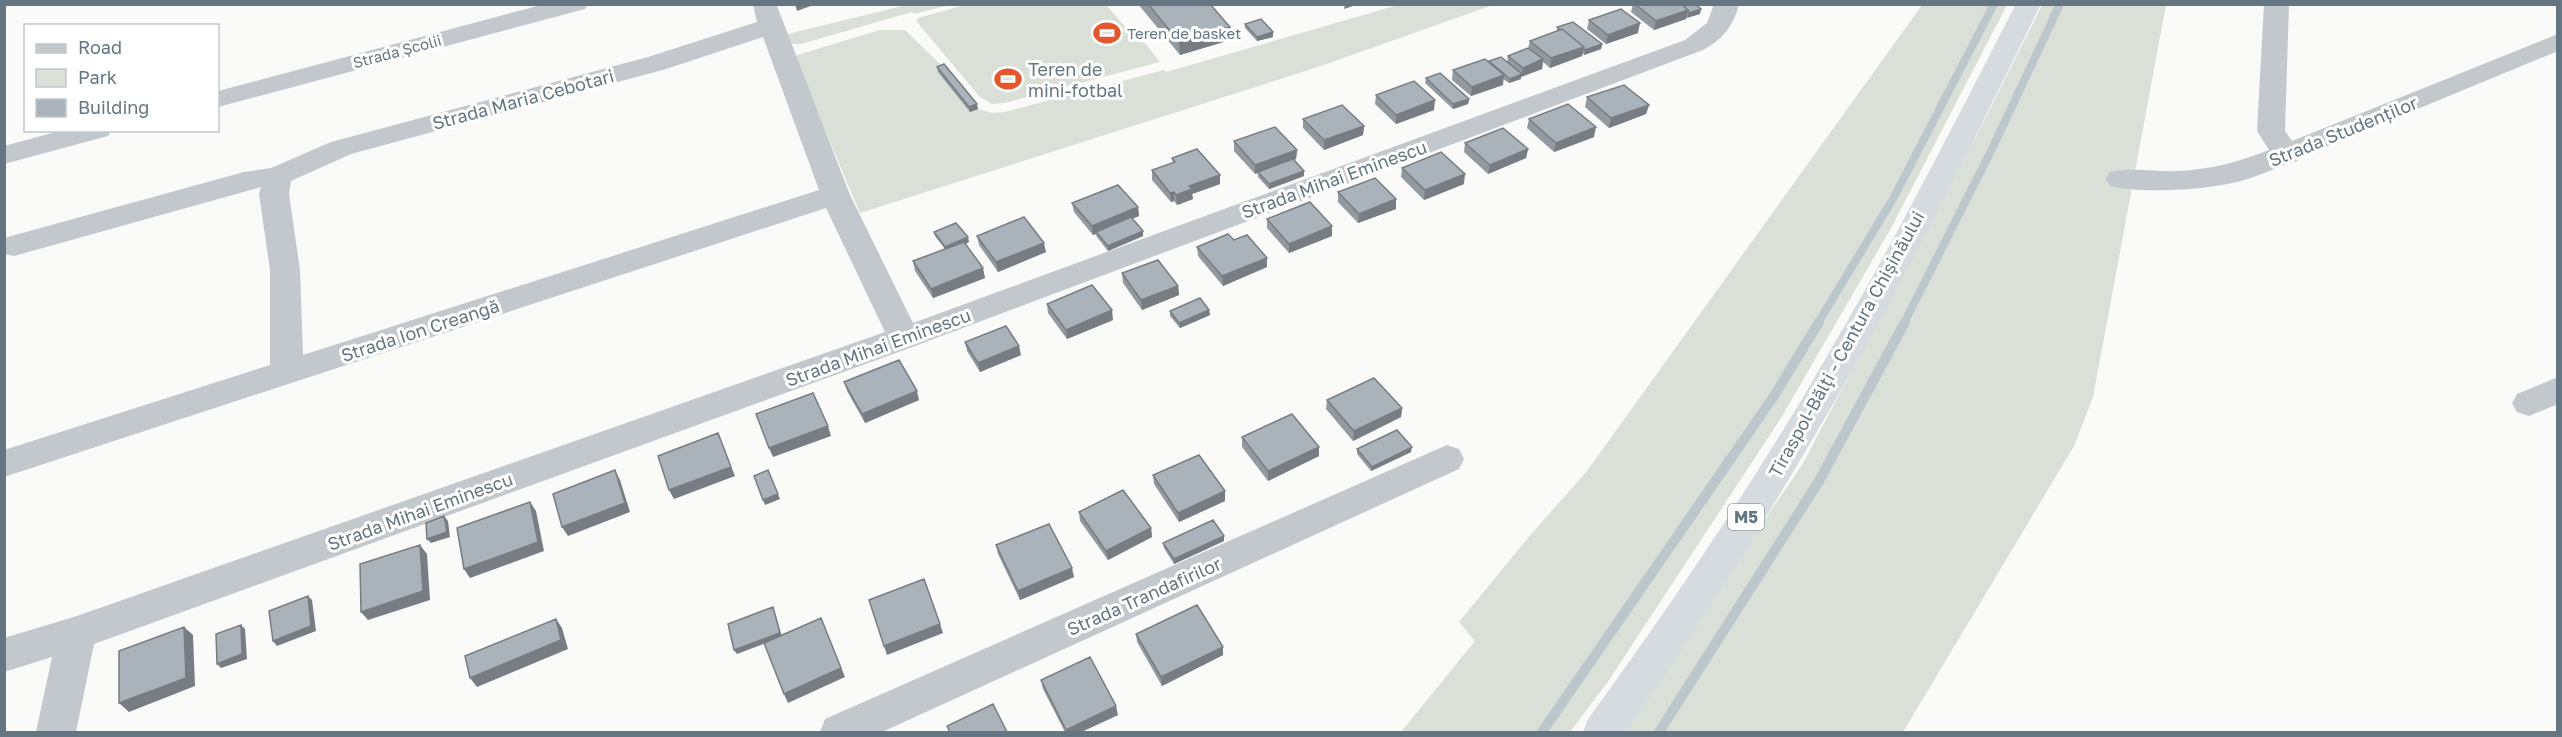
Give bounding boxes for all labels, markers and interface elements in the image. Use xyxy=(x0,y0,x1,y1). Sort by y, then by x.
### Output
sports icon: Teren de basket xyxy=(1092,18,1122,48)
legend xyxy=(24,24,219,132)
place label: Teren de basket xyxy=(1127,24,1241,42)
street label: Strada Școlii xyxy=(351,31,443,71)
text: Road xyxy=(78,36,122,58)
place label: Teren de mini-fotbal xyxy=(1028,58,1123,101)
street label: Strada Maria Cebotari xyxy=(430,64,616,134)
sports icon: Teren de mini-fotbal xyxy=(993,64,1023,94)
text: Park xyxy=(78,66,117,88)
street label: Strada Studenților xyxy=(2265,91,2421,171)
text: Building xyxy=(78,96,149,118)
street label: Strada Mihai Eminescu xyxy=(1238,135,1430,223)
street label: Tiraspol-Bălţi - Centura Chișinăului xyxy=(1763,207,1929,481)
street label: Strada Ion Creangă xyxy=(338,294,502,366)
street label: Strada Mihai Eminescu xyxy=(782,303,974,391)
street label: Strada Mihai Eminescu xyxy=(324,467,516,555)
road number: M5 xyxy=(1728,504,1764,530)
street label: Strada Trandafirilor xyxy=(1063,552,1225,640)

